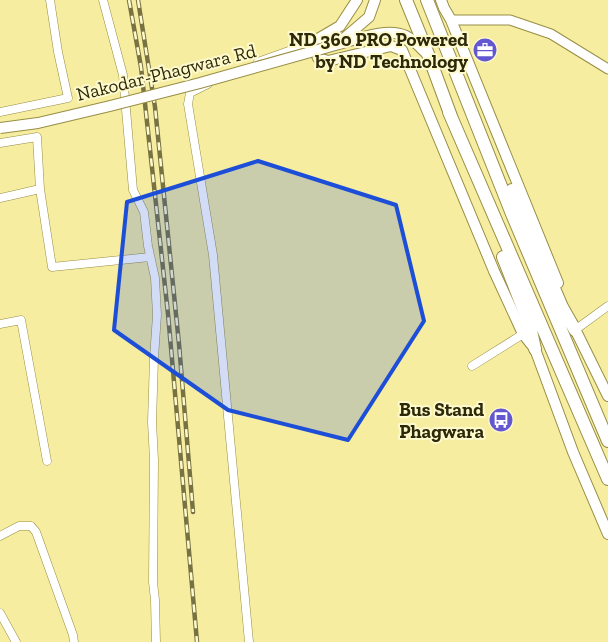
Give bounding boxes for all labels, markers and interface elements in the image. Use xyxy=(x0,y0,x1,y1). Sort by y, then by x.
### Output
place label: ND 360 PRO Powered by ND Technology xyxy=(289,28,468,73)
office icon: ND 360 PRO Powered by ND Technology xyxy=(472,37,498,63)
street label: Nakodar-Phagwara Rd xyxy=(74,39,259,106)
place label: Bus Stand Phagwara xyxy=(399,398,484,443)
bus stop icon: Bus Stand Phagwara xyxy=(488,407,514,433)

